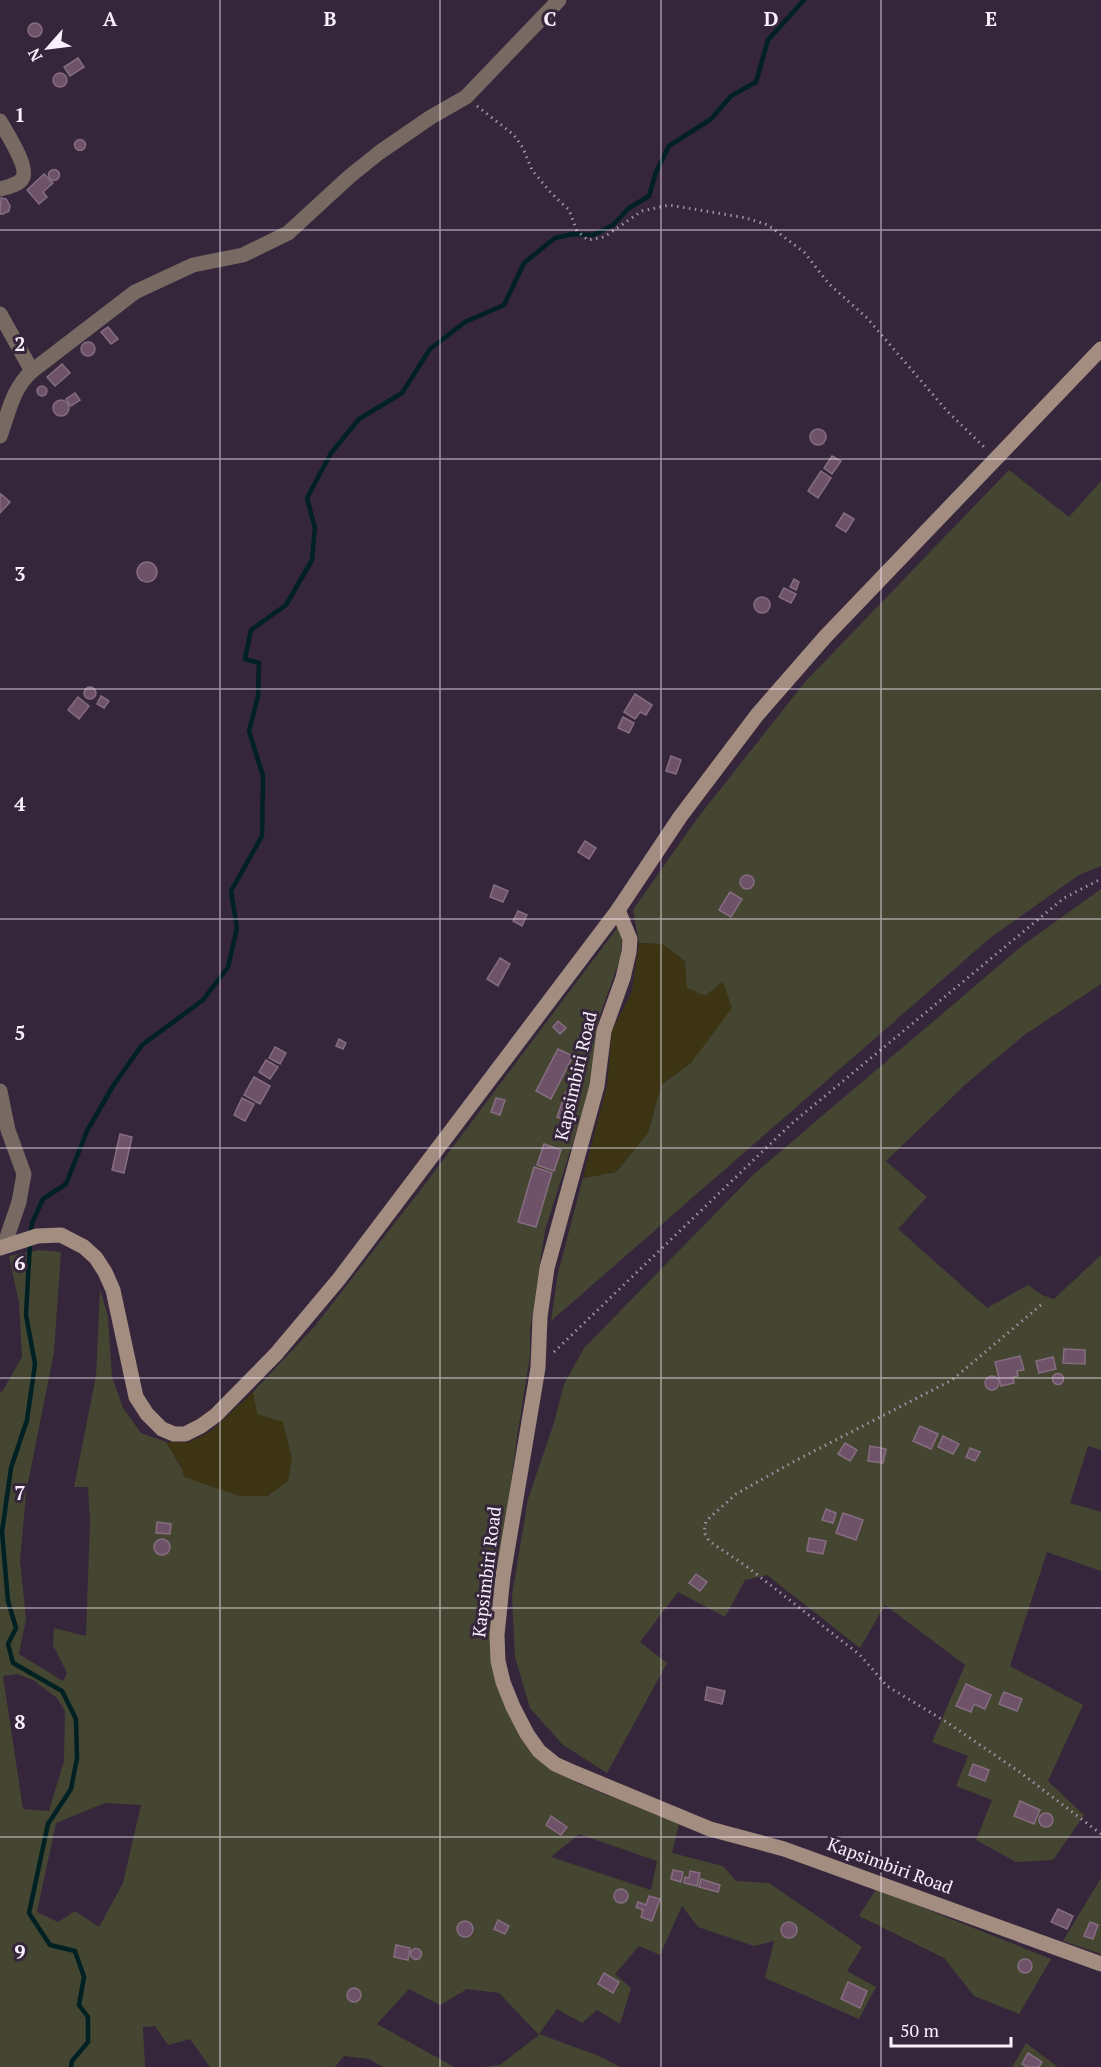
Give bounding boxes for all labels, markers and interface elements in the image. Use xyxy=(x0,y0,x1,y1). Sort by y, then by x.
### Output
text: A xyxy=(103,5,118,32)
text: B xyxy=(324,5,337,32)
text: C xyxy=(543,5,557,32)
text: D xyxy=(764,5,778,32)
text: E xyxy=(985,5,997,32)
north arrow xyxy=(18,18,78,78)
text: N xyxy=(22,45,47,66)
text: 1 xyxy=(14,101,26,128)
text: 2 xyxy=(14,330,26,357)
text: 3 xyxy=(14,560,26,587)
text: 4 xyxy=(14,790,26,817)
street label: Kapsimbiri Road xyxy=(549,1009,602,1143)
text: 5 xyxy=(14,1019,26,1046)
text: 6 xyxy=(14,1249,26,1276)
text: 7 xyxy=(14,1479,26,1506)
street label: Kapsimbiri Road xyxy=(466,1505,506,1639)
text: 8 xyxy=(14,1708,26,1735)
street label: Kapsimbiri Road xyxy=(824,1831,956,1899)
text: 9 xyxy=(14,1938,26,1965)
scale bar xyxy=(891,2010,1011,2048)
text: 50 m xyxy=(900,2018,940,2042)

